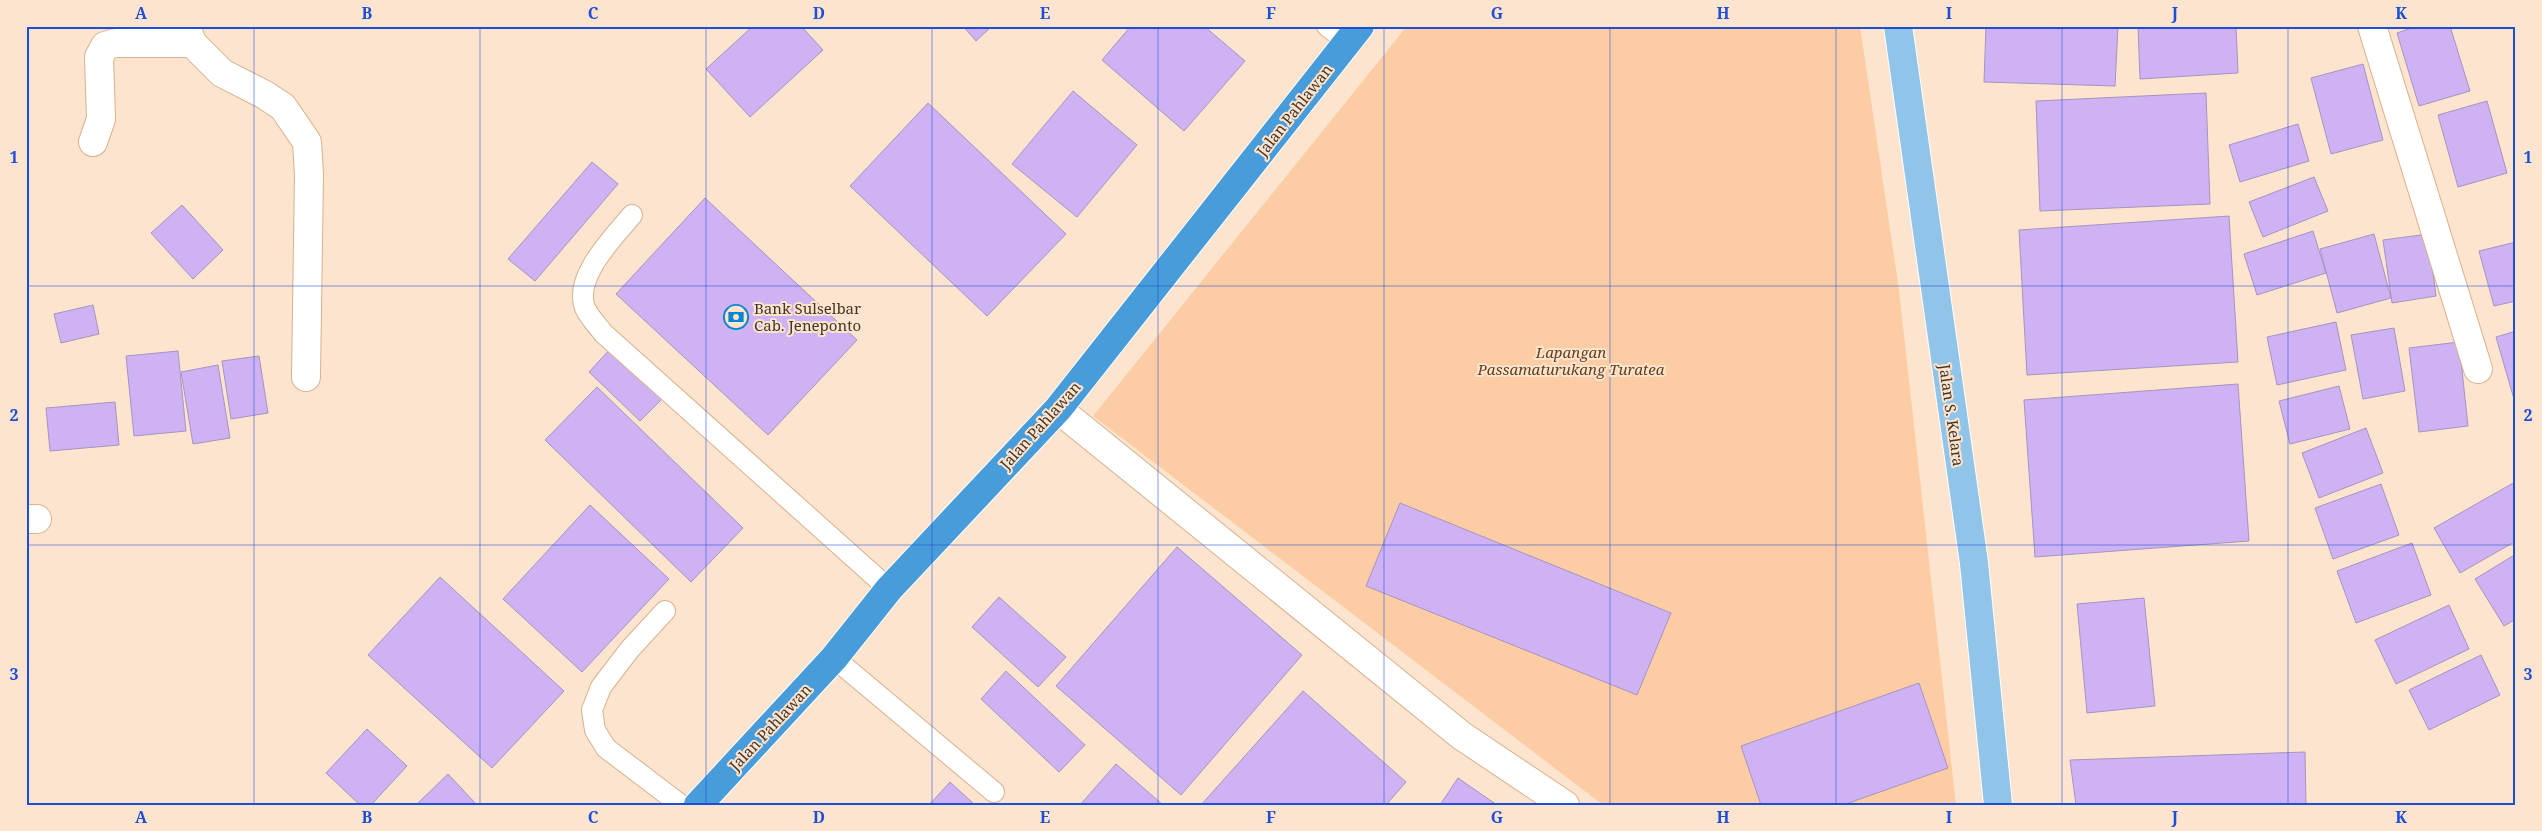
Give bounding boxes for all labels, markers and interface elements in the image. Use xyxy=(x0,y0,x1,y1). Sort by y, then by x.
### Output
text: A xyxy=(135,2,148,24)
text: B xyxy=(362,2,373,24)
text: C xyxy=(588,2,599,24)
text: D xyxy=(813,2,825,24)
text: E xyxy=(1040,2,1050,24)
text: F xyxy=(1266,2,1276,24)
text: G xyxy=(1491,2,1503,24)
text: H xyxy=(1716,2,1730,24)
text: I xyxy=(1946,2,1952,24)
text: J xyxy=(2171,2,2179,24)
text: K xyxy=(2395,2,2407,24)
street label: Jalan Pahlawan xyxy=(1251,60,1336,161)
text: 1 xyxy=(9,146,19,168)
text: 1 xyxy=(2523,146,2533,168)
place label: Bank Sulselbar Cab. Jeneponto xyxy=(754,298,861,335)
bank icon: Bank Sulselbar Cab. Jeneponto xyxy=(723,304,749,330)
park label: Lapangan Passamaturukang Turatea xyxy=(1477,342,1665,379)
street label: Jalan S. Kelara xyxy=(1935,362,1969,467)
street label: Jalan Pahlawan xyxy=(995,377,1085,474)
text: 2 xyxy=(9,404,19,426)
text: 2 xyxy=(2523,404,2533,426)
text: 3 xyxy=(9,663,19,685)
text: 3 xyxy=(2523,663,2533,685)
street label: Jalan Pahlawan xyxy=(724,679,816,775)
text: A xyxy=(135,806,148,828)
text: B xyxy=(362,806,373,828)
text: C xyxy=(588,806,599,828)
text: D xyxy=(813,806,825,828)
text: E xyxy=(1040,806,1050,828)
text: F xyxy=(1266,806,1276,828)
text: G xyxy=(1491,806,1503,828)
text: H xyxy=(1716,806,1730,828)
text: I xyxy=(1946,806,1952,828)
text: J xyxy=(2171,806,2179,828)
text: K xyxy=(2395,806,2407,828)

